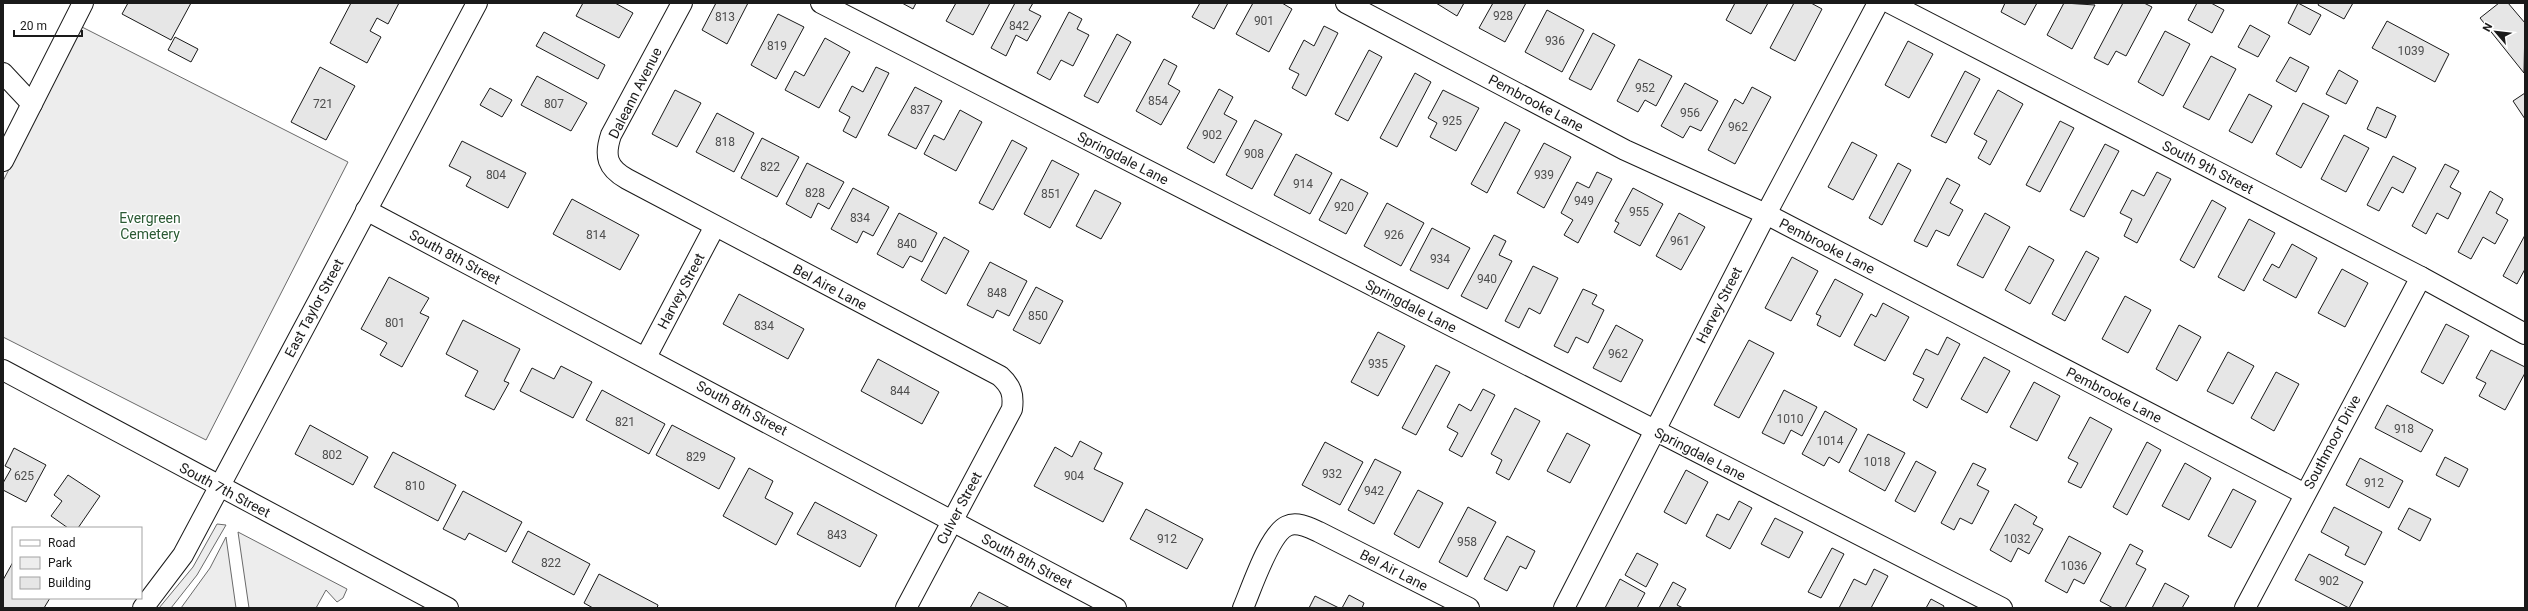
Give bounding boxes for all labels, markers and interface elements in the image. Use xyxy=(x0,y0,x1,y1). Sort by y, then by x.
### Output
house number: 928 xyxy=(1493,9,1513,23)
house number: 813 xyxy=(715,10,735,24)
scale bar xyxy=(14,12,82,38)
north arrow xyxy=(2476,12,2516,52)
house number: 901 xyxy=(1254,14,1274,28)
text: 20 m xyxy=(20,19,47,33)
house number: 842 xyxy=(1009,19,1029,33)
text: N xyxy=(2480,21,2495,34)
house number: 936 xyxy=(1545,34,1565,48)
house number: 819 xyxy=(767,39,787,53)
house number: 1039 xyxy=(2398,44,2424,58)
street label: Daleann Avenue xyxy=(605,45,665,141)
street label: Pembrooke Lane xyxy=(1486,71,1586,135)
house number: 952 xyxy=(1635,81,1655,95)
house number: 854 xyxy=(1148,94,1168,108)
house number: 721 xyxy=(313,97,333,111)
house number: 807 xyxy=(544,97,564,111)
house number: 837 xyxy=(910,103,930,117)
house number: 956 xyxy=(1680,106,1700,120)
house number: 925 xyxy=(1442,114,1462,128)
house number: 962 xyxy=(1728,120,1748,134)
street label: Springdale Lane xyxy=(1075,128,1171,188)
house number: 902 xyxy=(1202,128,1222,142)
house number: 818 xyxy=(715,135,735,149)
street label: South 9th Street xyxy=(2160,137,2257,197)
house number: 908 xyxy=(1244,147,1264,161)
house number: 822 xyxy=(760,160,780,174)
house number: 804 xyxy=(486,168,506,182)
house number: 939 xyxy=(1534,168,1554,182)
house number: 914 xyxy=(1293,177,1313,191)
house number: 828 xyxy=(805,186,825,200)
house number: 851 xyxy=(1041,187,1061,201)
house number: 949 xyxy=(1574,194,1594,208)
house number: 920 xyxy=(1334,200,1354,214)
house number: 955 xyxy=(1629,205,1649,219)
park label: Evergreen Cemetery xyxy=(119,210,181,242)
house number: 834 xyxy=(850,211,870,225)
street label: Pembrooke Lane xyxy=(1777,215,1877,277)
street label: South 8th Street xyxy=(407,226,503,288)
house number: 814 xyxy=(586,228,606,242)
house number: 926 xyxy=(1384,228,1404,242)
house number: 961 xyxy=(1670,234,1690,248)
house number: 840 xyxy=(897,237,917,251)
street label: Harvey Street xyxy=(654,250,708,332)
house number: 934 xyxy=(1430,252,1450,266)
street label: East Taylor Street xyxy=(281,256,347,360)
street label: Bel Aire Lane xyxy=(790,261,870,313)
street label: Harvey Street xyxy=(1693,264,1745,346)
house number: 940 xyxy=(1477,272,1497,286)
street label: Springdale Lane xyxy=(1363,276,1459,336)
house number: 848 xyxy=(987,286,1007,300)
house number: 850 xyxy=(1028,309,1048,323)
house number: 801 xyxy=(385,316,405,330)
house number: 834 xyxy=(754,319,774,333)
house number: 962 xyxy=(1608,347,1628,361)
house number: 935 xyxy=(1368,357,1388,371)
street label: Pembrooke Lane xyxy=(2064,364,2164,426)
street label: South 8th Street xyxy=(694,377,790,439)
house number: 844 xyxy=(890,384,910,398)
street label: Southmoor Drive xyxy=(2300,392,2364,492)
house number: 1010 xyxy=(1777,412,1804,426)
house number: 821 xyxy=(615,415,635,429)
house number: 918 xyxy=(2394,422,2414,436)
street label: Springdale Lane xyxy=(1652,424,1748,484)
house number: 1014 xyxy=(1817,434,1844,448)
house number: 802 xyxy=(322,448,342,462)
house number: 829 xyxy=(686,450,706,464)
house number: 1018 xyxy=(1864,455,1891,469)
street label: South 7th Street xyxy=(177,459,273,521)
house number: 932 xyxy=(1322,467,1342,481)
house number: 625 xyxy=(14,469,34,483)
street label: Culver Street xyxy=(933,469,985,547)
house number: 904 xyxy=(1064,469,1084,483)
house number: 912 xyxy=(2364,476,2384,490)
house number: 810 xyxy=(405,479,425,493)
house number: 942 xyxy=(1364,484,1384,498)
legend xyxy=(12,527,142,599)
house number: 843 xyxy=(827,528,847,542)
street label: South 8th Street xyxy=(979,530,1075,592)
house number: 912 xyxy=(1157,532,1177,546)
house number: 1032 xyxy=(2004,532,2031,546)
house number: 958 xyxy=(1457,535,1477,549)
text: Road xyxy=(48,536,76,550)
street label: Bel Air Lane xyxy=(1357,546,1431,594)
text: Park xyxy=(48,556,73,570)
house number: 822 xyxy=(541,556,561,570)
house number: 1036 xyxy=(2061,559,2088,573)
house number: 902 xyxy=(2319,574,2339,588)
text: Building xyxy=(48,576,91,590)

